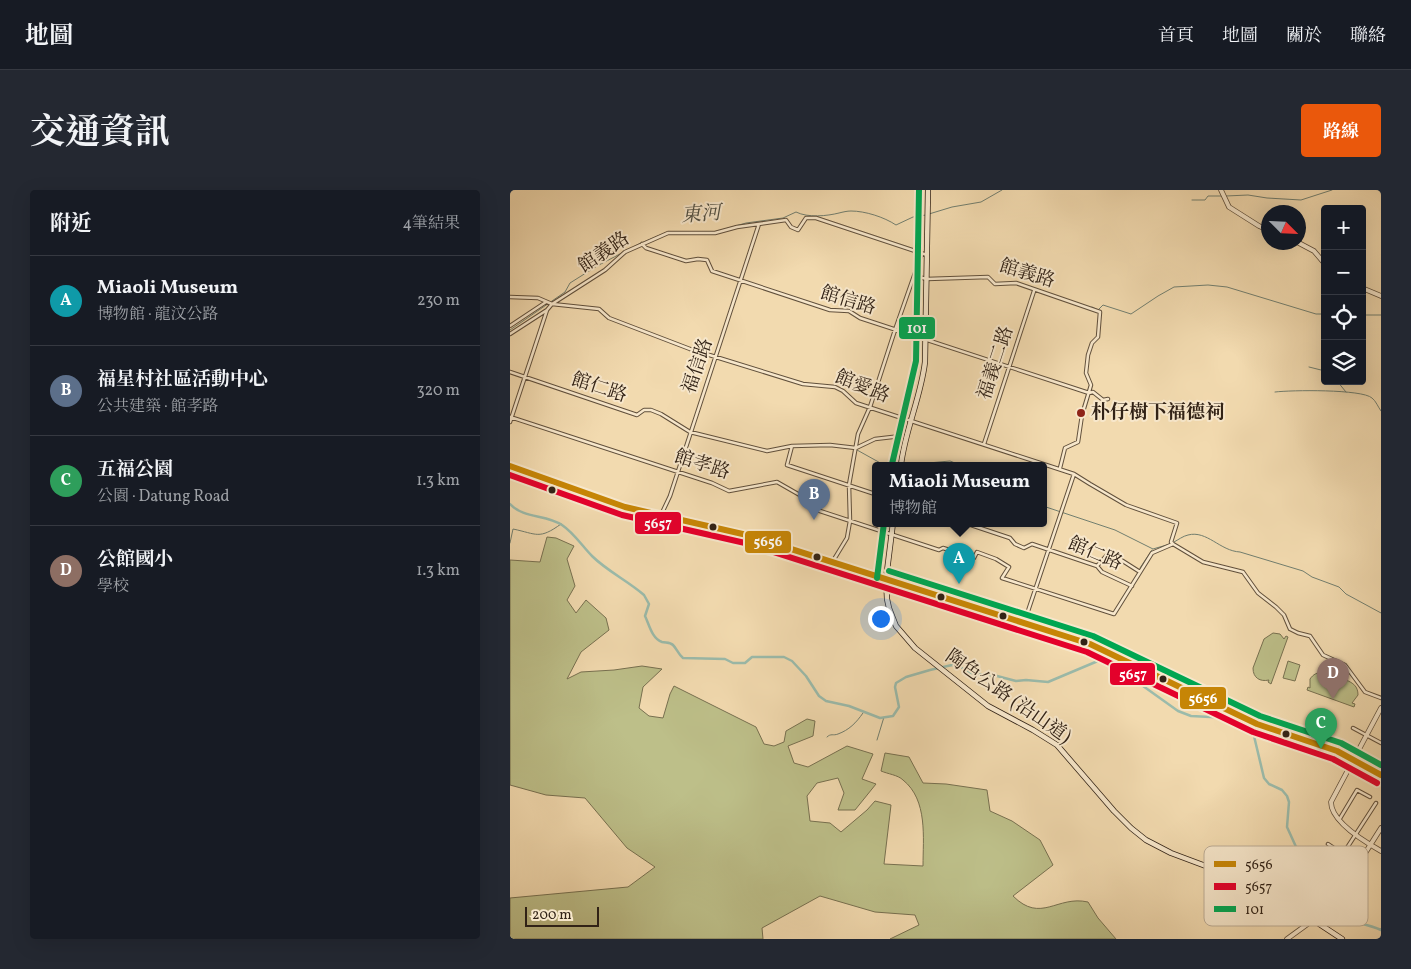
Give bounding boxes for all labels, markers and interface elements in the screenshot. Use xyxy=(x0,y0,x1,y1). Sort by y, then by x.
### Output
text: 地圖 xyxy=(25,20,73,54)
text: 首頁 xyxy=(1158,24,1194,49)
text: 地圖 xyxy=(1222,24,1258,49)
text: 關於 xyxy=(1286,24,1322,49)
text: 聯絡 xyxy=(1350,24,1386,49)
button: 路線 xyxy=(1301,104,1381,157)
text: 交通資訊 xyxy=(30,110,170,158)
water label: 東河 xyxy=(680,199,725,230)
north arrow xyxy=(1261,205,1306,250)
map controls xyxy=(1321,205,1366,385)
button: + xyxy=(1321,205,1366,250)
text: 附近 xyxy=(50,210,92,239)
text: 4筆結果 xyxy=(402,213,460,235)
street label: 館義路 xyxy=(573,226,635,280)
button: − xyxy=(1321,250,1366,295)
street label: 館義路 xyxy=(996,253,1058,295)
text: Miaoli Museum xyxy=(97,275,238,301)
street label: 館信路 xyxy=(817,280,879,322)
text: A xyxy=(60,290,72,312)
text: 230 m xyxy=(417,290,460,312)
button: locate xyxy=(1321,295,1366,340)
text: 博物館 · 龍汶公路 xyxy=(97,304,219,326)
line badge: 101 xyxy=(898,316,936,340)
text: 101 xyxy=(907,320,927,339)
street label: 福義二路 xyxy=(972,323,1020,403)
street label: 福信路 xyxy=(676,335,720,397)
button: layers xyxy=(1321,340,1366,385)
street label: 館愛路 xyxy=(831,364,893,410)
text: 福星村社區活動中心 xyxy=(97,367,268,393)
street label: 館仁路 xyxy=(568,367,630,409)
text: B xyxy=(61,380,71,402)
text: 320 m xyxy=(416,380,460,402)
text: 公共建築 · 館孝路 xyxy=(97,396,219,418)
place label: 朴仔樹下福德祠 xyxy=(1091,400,1224,426)
marker: 朴仔樹下福德祠 xyxy=(1075,407,1087,419)
street label: 館孝路 xyxy=(671,444,733,486)
text: 五福公園 xyxy=(97,457,173,483)
popup xyxy=(872,462,1047,527)
text: Miaoli Museum xyxy=(889,469,1030,495)
text: C xyxy=(61,470,71,492)
text: 1.3 km xyxy=(416,470,460,492)
pin: B xyxy=(798,479,830,520)
unlabelled marker xyxy=(547,485,557,495)
text: 公園 · Datung Road xyxy=(97,486,230,508)
text: 博物館 xyxy=(889,498,937,520)
line badge: 5657 xyxy=(634,511,682,535)
text: 5657 xyxy=(644,515,672,534)
unlabelled marker xyxy=(708,522,718,532)
line badge: 5656 xyxy=(744,530,792,554)
street label: 館仁路 xyxy=(1064,531,1126,577)
text: 5656 xyxy=(754,533,783,552)
pin: A xyxy=(943,543,975,584)
text: 公館國小 xyxy=(97,547,173,573)
unlabelled marker xyxy=(812,552,822,562)
text: D xyxy=(60,560,72,582)
text: 1.3 km xyxy=(416,560,460,582)
text: 學校 xyxy=(97,576,129,598)
unlabelled marker xyxy=(936,592,946,602)
your location xyxy=(868,606,894,632)
unlabelled marker xyxy=(998,611,1008,621)
unlabelled marker xyxy=(1079,637,1089,647)
street label: 陶色公路 (沿山道) xyxy=(940,644,1076,750)
pin: D xyxy=(1317,658,1349,699)
line badge: 5657 xyxy=(1109,662,1156,686)
text: 5657 xyxy=(1119,666,1147,685)
unlabelled marker xyxy=(1158,674,1168,684)
line badge: 5656 xyxy=(1179,686,1227,710)
text: 5656 xyxy=(1189,690,1218,709)
pin: C xyxy=(1305,708,1337,749)
unlabelled marker xyxy=(1281,729,1291,739)
legend xyxy=(1204,846,1368,926)
text: 5656 xyxy=(1245,856,1273,875)
text: 5657 xyxy=(1245,878,1273,897)
text: 101 xyxy=(1245,901,1264,920)
scale bar xyxy=(525,904,599,927)
text: 200 m xyxy=(532,906,572,925)

